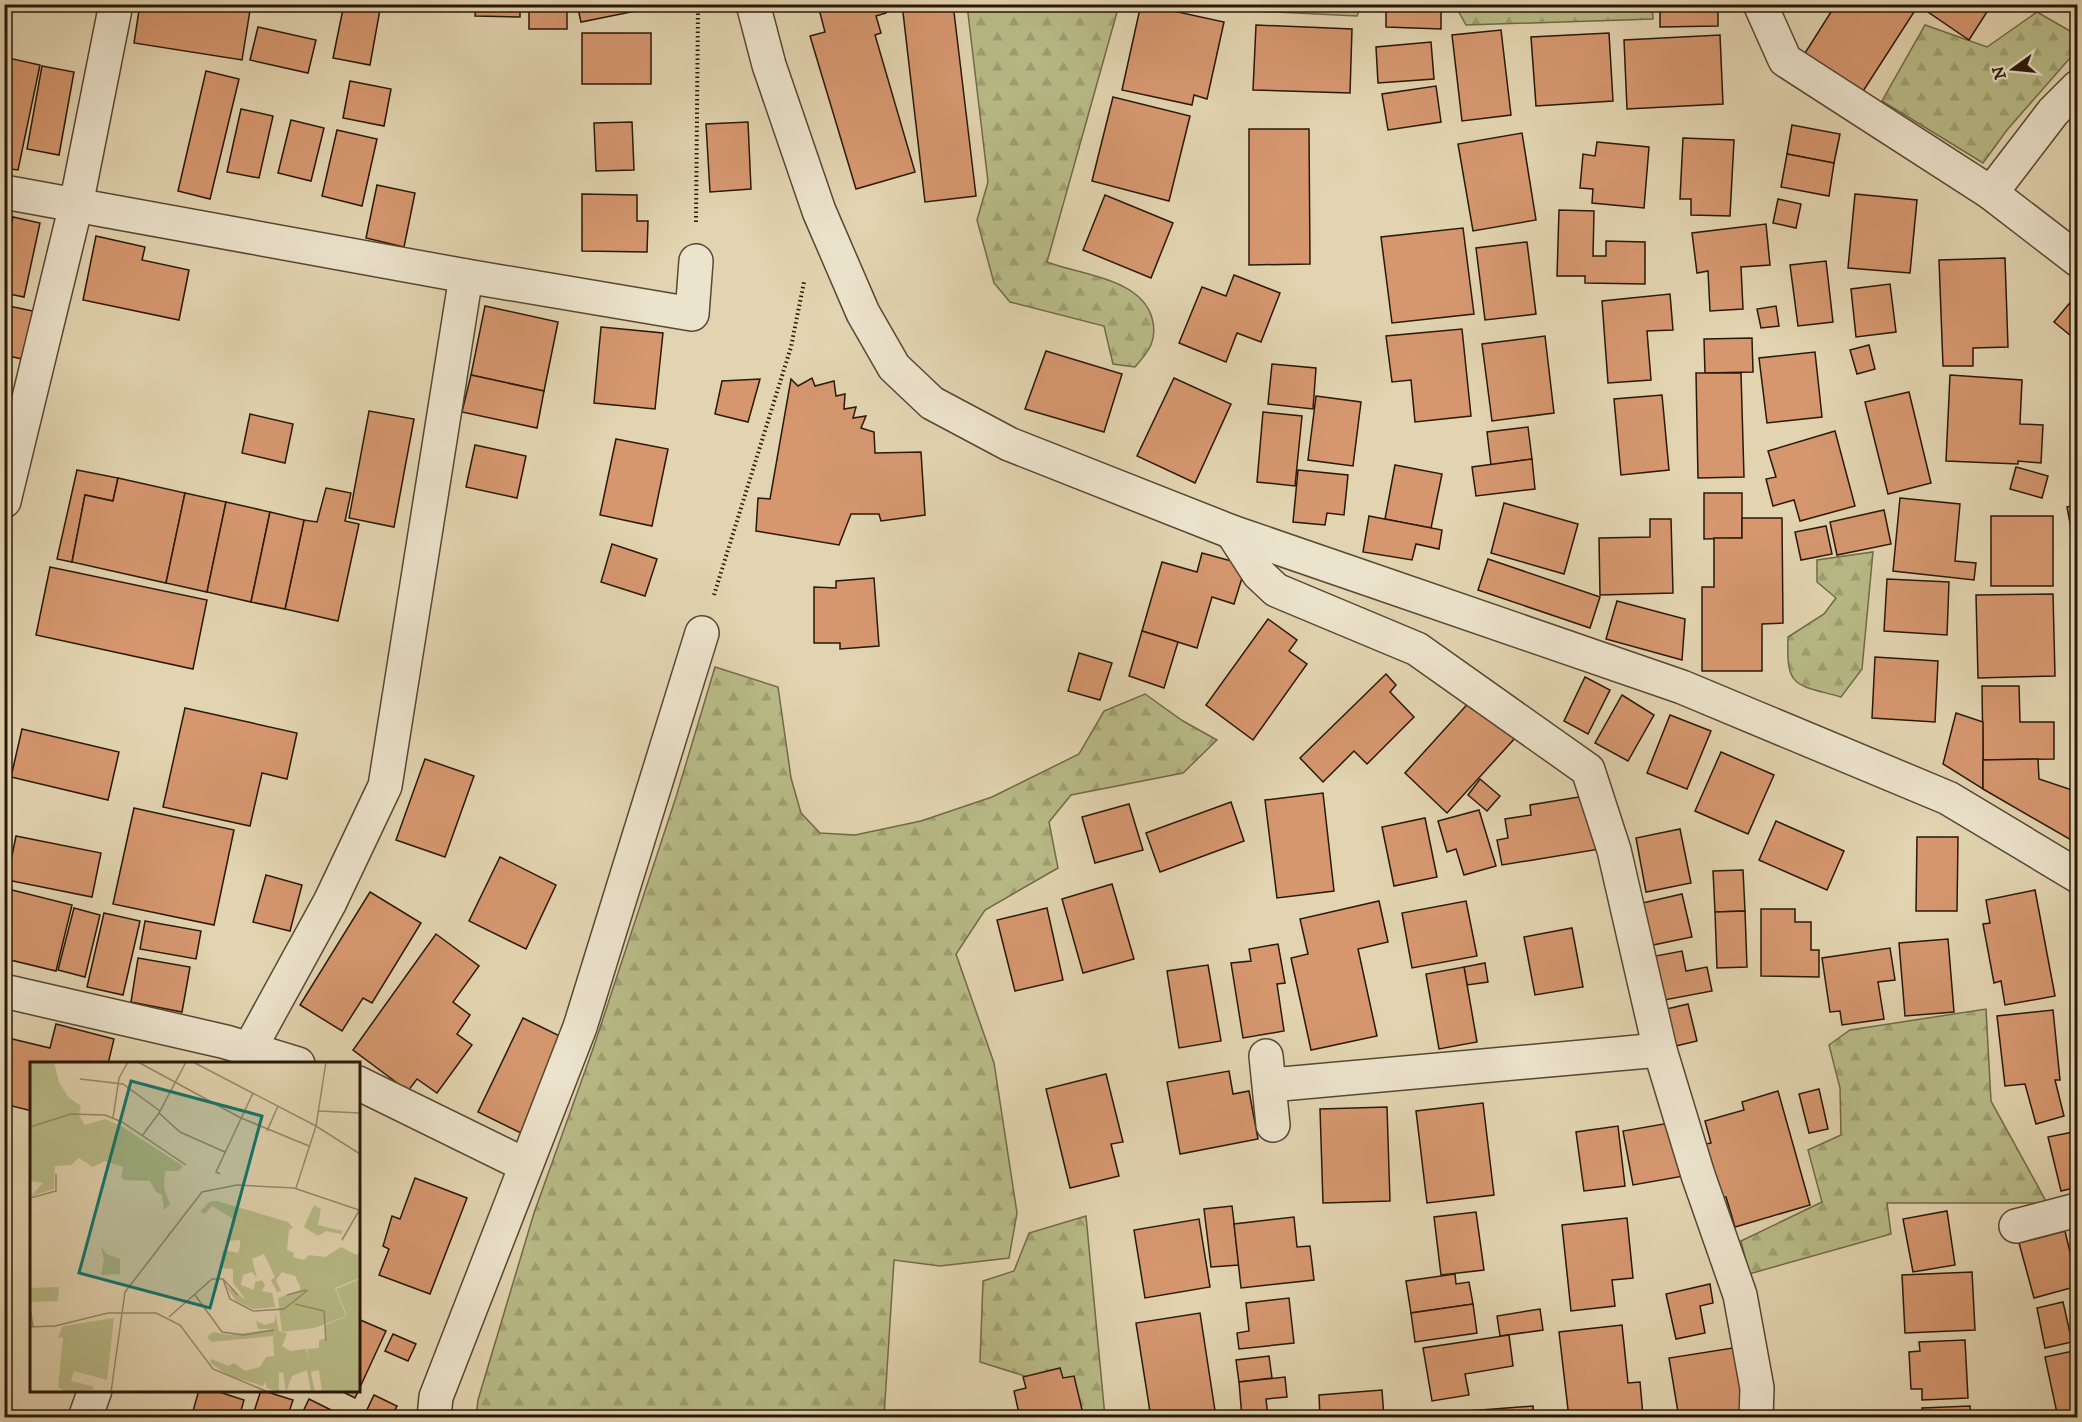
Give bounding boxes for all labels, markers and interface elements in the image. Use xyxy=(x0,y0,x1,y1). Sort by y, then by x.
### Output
north arrow xyxy=(1983,39,2043,99)
text: N xyxy=(1988,64,2011,82)
inset map xyxy=(30,1062,360,1392)

